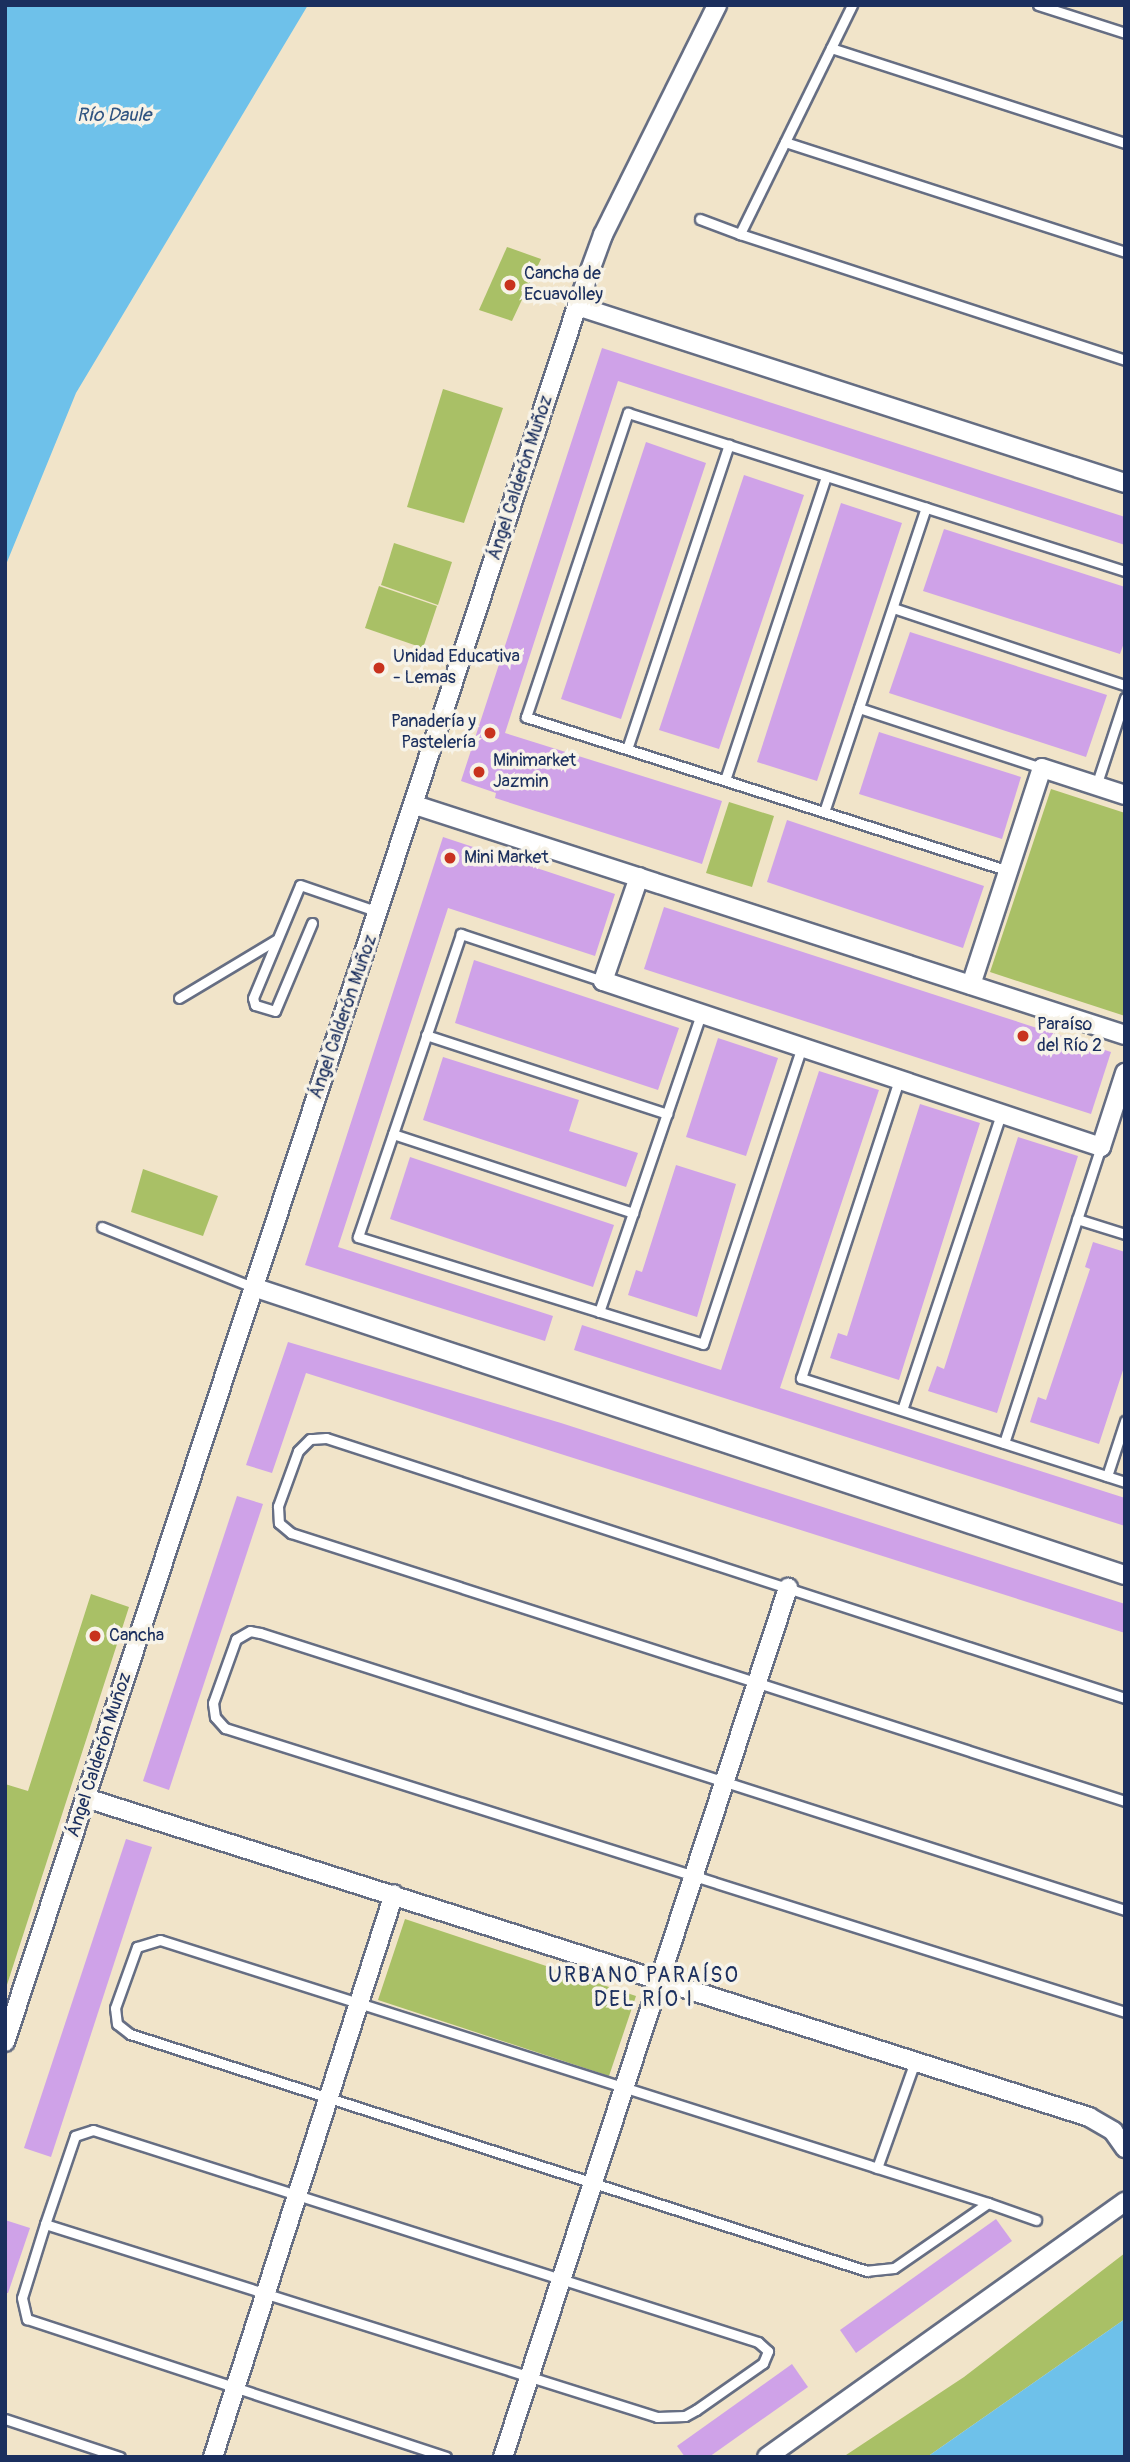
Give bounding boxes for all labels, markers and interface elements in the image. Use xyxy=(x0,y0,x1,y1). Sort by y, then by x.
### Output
water label: Río Daule xyxy=(77,105,151,127)
place label: Cancha de Ecuavolley xyxy=(524,264,603,306)
marker: Cancha de Ecuavolley xyxy=(502,277,518,293)
street label: Ángel Calderón Muñoz xyxy=(484,393,558,563)
place label: Unidad Educativa - Lemas xyxy=(393,647,520,690)
marker: Unidad Educativa - Lemas xyxy=(371,660,387,676)
place label: Panadería y Pastelería xyxy=(391,712,476,754)
marker: Panadería y Pastelería xyxy=(482,725,498,741)
place label: Minimarket Jazmin xyxy=(493,751,576,794)
marker: Minimarket Jazmin xyxy=(471,764,487,780)
place label: Mini Market xyxy=(464,847,549,869)
marker: Mini Market xyxy=(442,850,458,866)
street label: Ángel Calderón Muñoz xyxy=(306,932,382,1102)
place label: Paraíso del Río 2 xyxy=(1037,1015,1102,1058)
marker: Paraíso del Río 2 xyxy=(1015,1028,1031,1044)
place label: Cancha xyxy=(109,1625,164,1647)
marker: Cancha xyxy=(87,1628,103,1644)
street label: Ángel Calderón Muñoz xyxy=(63,1670,137,1840)
district label: URBANO PARAÍSO DEL RÍO I xyxy=(550,1963,738,2013)

